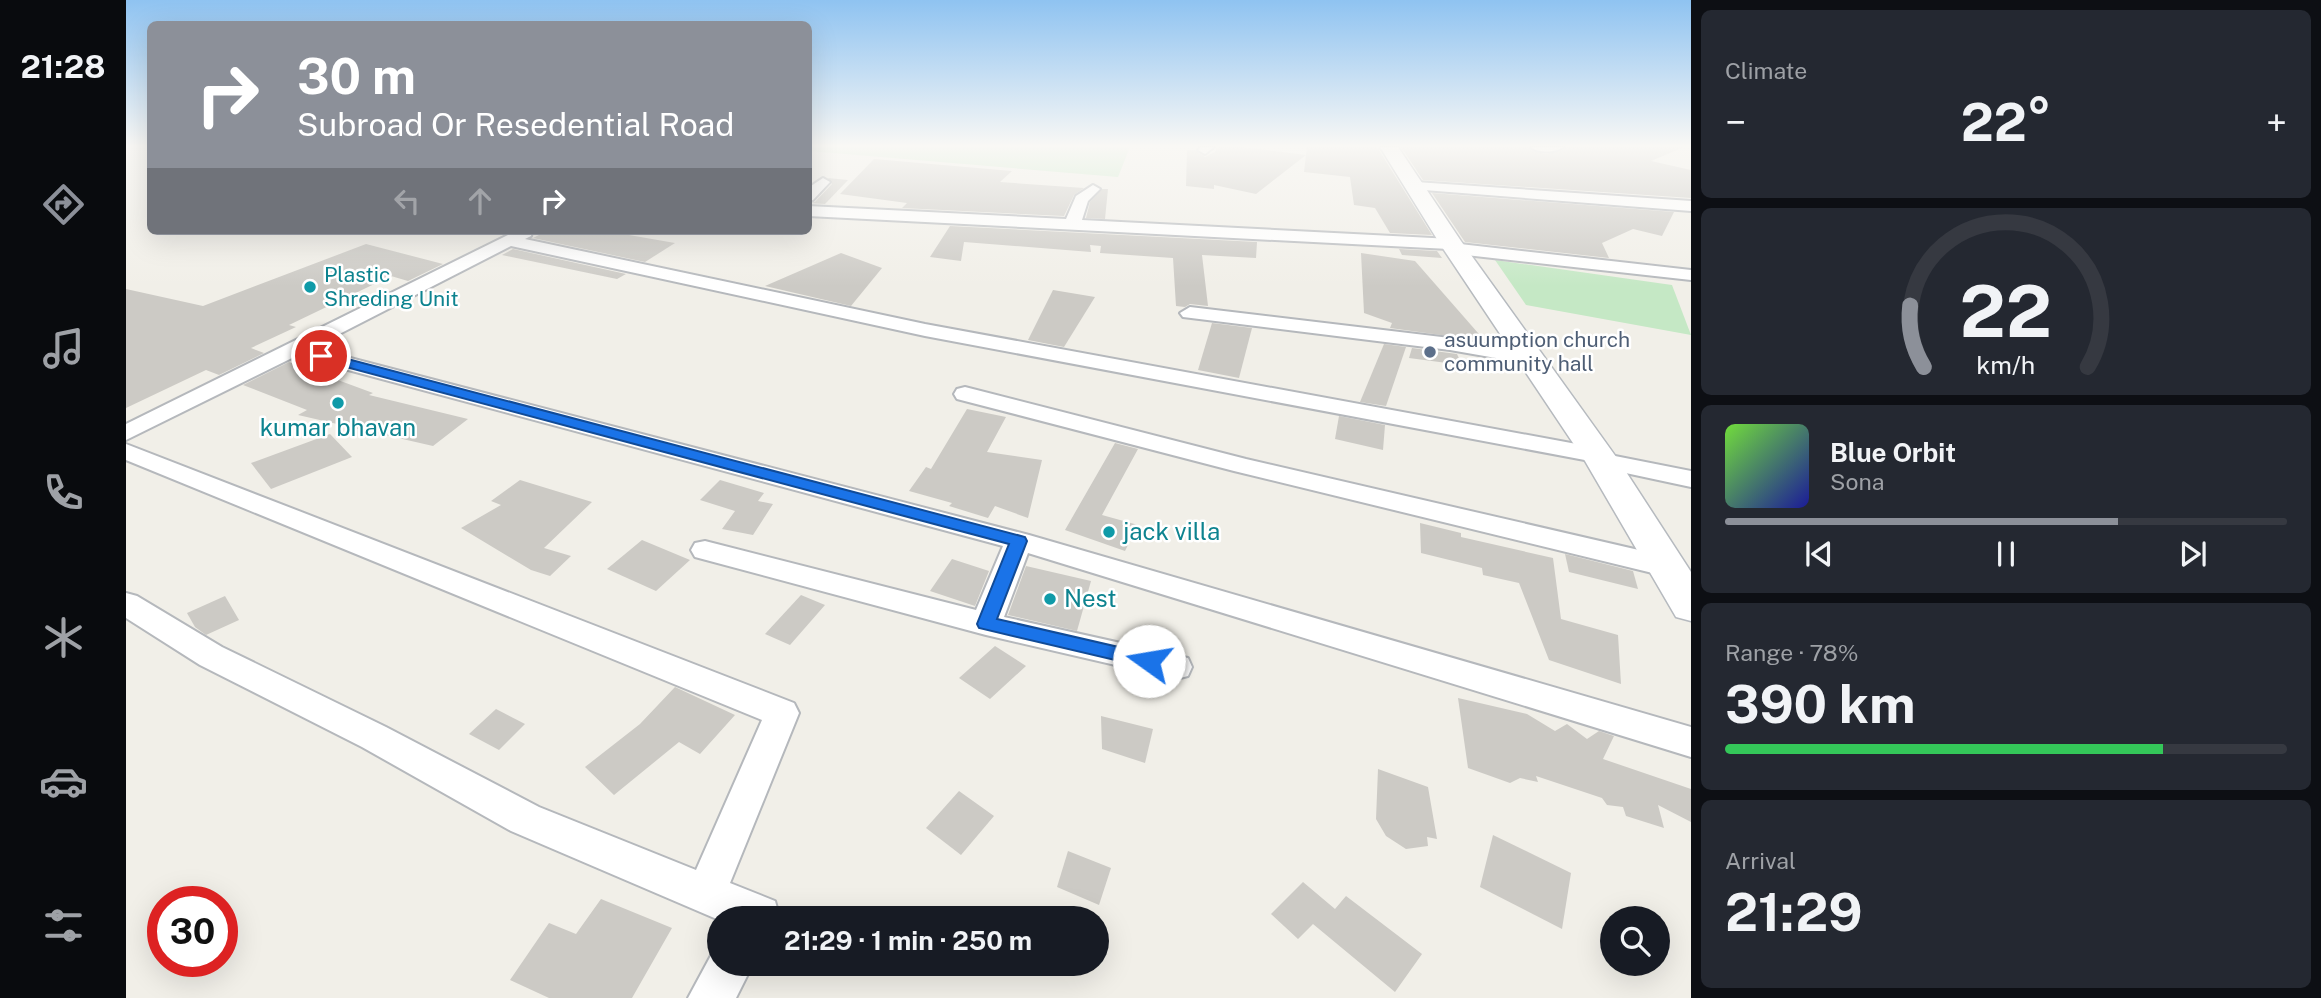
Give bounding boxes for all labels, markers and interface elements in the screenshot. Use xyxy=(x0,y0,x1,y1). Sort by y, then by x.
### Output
text: 30 m xyxy=(297,47,416,105)
text: 21:28 xyxy=(20,48,106,85)
icon: right xyxy=(182,49,273,140)
text: Climate xyxy=(1725,57,1807,84)
text: 22° xyxy=(1961,92,2051,153)
text: − xyxy=(1725,100,1746,145)
text: + xyxy=(2266,100,2287,145)
text: Subroad Or Resedential Road xyxy=(297,106,734,143)
icon: directions xyxy=(39,180,88,229)
icon: left xyxy=(388,182,426,220)
icon: ahead xyxy=(461,182,499,220)
icon: right xyxy=(534,182,572,220)
place label: Plastic Shreding Unit xyxy=(324,262,459,311)
text: 22 xyxy=(1960,269,2052,354)
marker: Plastic Shreding Unit xyxy=(302,279,318,295)
icon: music xyxy=(39,324,88,373)
pin xyxy=(291,326,351,386)
place label: asuumption church community hall xyxy=(1444,327,1630,376)
icon: arrive xyxy=(302,337,340,375)
marker: asuumption church community hall xyxy=(1422,344,1438,360)
text: km/h xyxy=(1977,350,2035,380)
marker: kumar bhavan xyxy=(330,395,346,411)
place label: kumar bhavan xyxy=(260,413,416,441)
text: Blue Orbit xyxy=(1830,437,1956,468)
icon: phone xyxy=(39,468,88,517)
text: Sona xyxy=(1830,468,1884,495)
place label: jack villa xyxy=(1122,517,1220,545)
marker: jack villa xyxy=(1101,524,1117,540)
icon: previous xyxy=(1800,535,1838,573)
icon: pause xyxy=(1987,535,2025,573)
icon: next xyxy=(2174,535,2212,573)
place label: Nest xyxy=(1064,584,1117,612)
marker: Nest xyxy=(1042,591,1058,607)
icon: climate xyxy=(39,613,88,662)
position arrow xyxy=(1112,624,1186,698)
text: Range · 78% xyxy=(1725,639,1858,666)
text: 390 km xyxy=(1725,674,1915,735)
icon: car xyxy=(39,757,88,806)
text: Arrival xyxy=(1725,847,1796,874)
text: 21:29 xyxy=(1725,882,1863,943)
speed limit sign: 30 xyxy=(147,886,238,977)
icon: filters xyxy=(39,901,88,950)
map controls xyxy=(1600,906,1670,976)
button: search xyxy=(1600,906,1670,976)
text: 21:29 · 1 min · 250 m xyxy=(784,925,1032,956)

